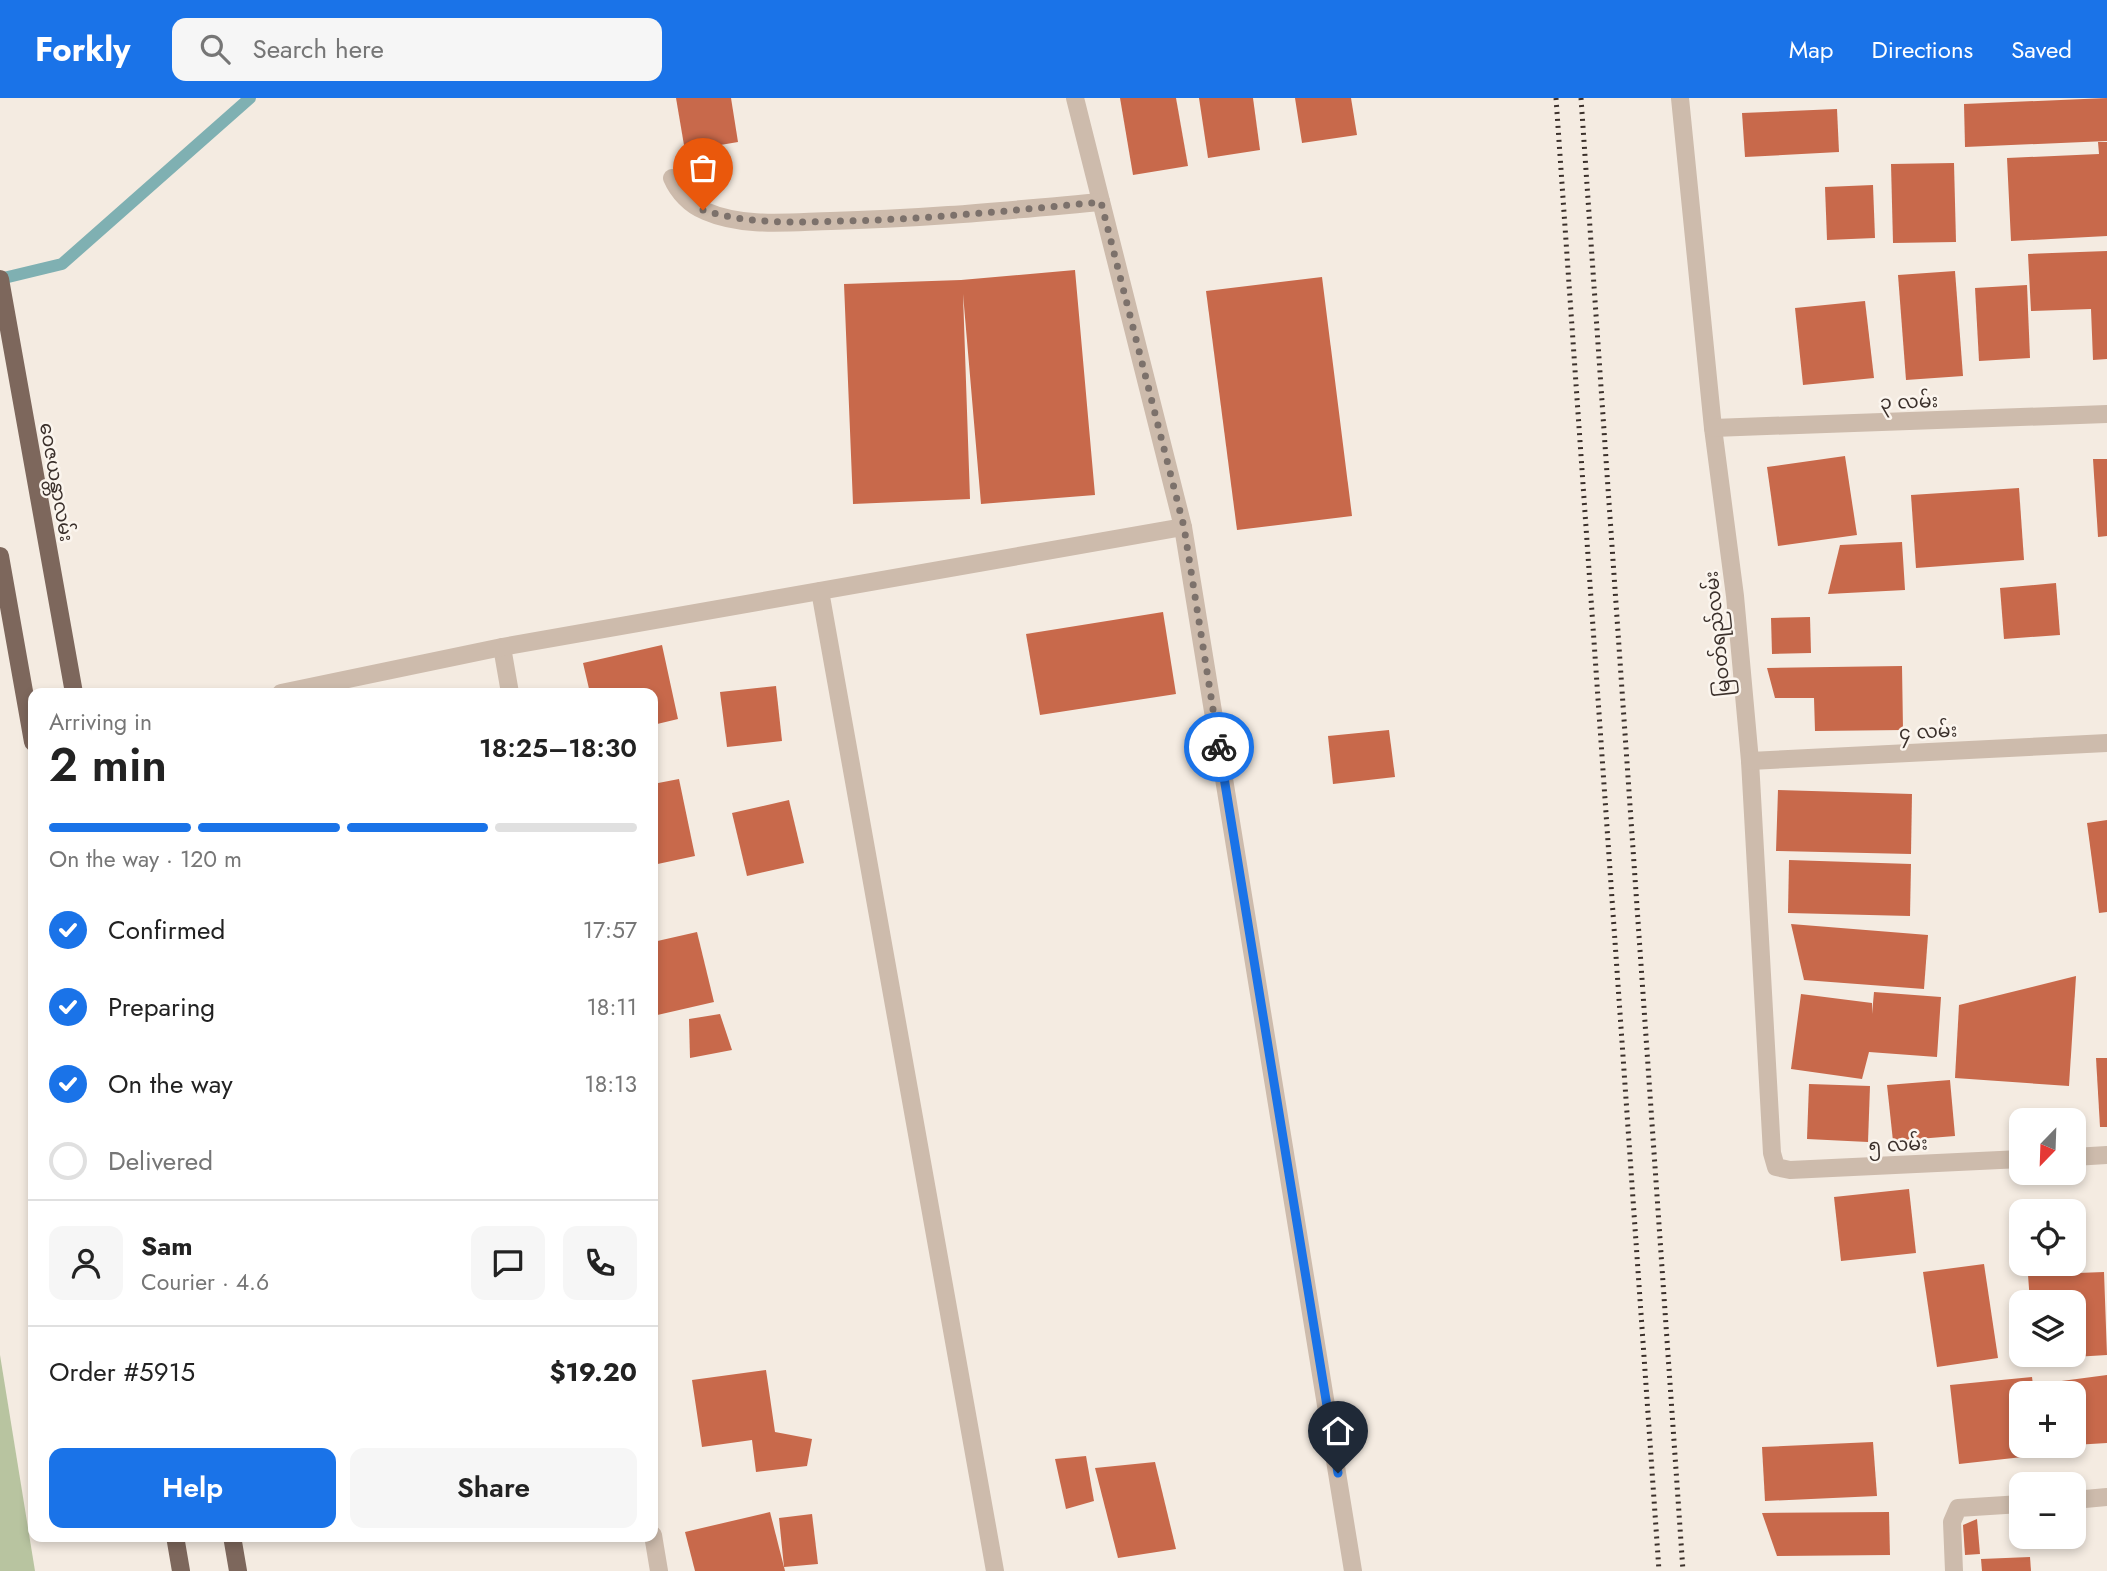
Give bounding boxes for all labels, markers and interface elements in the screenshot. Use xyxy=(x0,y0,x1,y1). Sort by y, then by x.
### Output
search box xyxy=(172,18,662,81)
text: Forkly xyxy=(35,26,130,73)
icon: search xyxy=(196,30,234,68)
text: Search here xyxy=(252,30,384,68)
text: Map xyxy=(1789,32,1834,67)
text: Directions xyxy=(1872,32,1973,67)
text: Saved xyxy=(2011,32,2072,67)
pin xyxy=(673,138,733,210)
icon: bag xyxy=(684,149,722,187)
street label: ၃ လမ်း xyxy=(1879,386,1939,418)
street label: ဝေဇယန္တာလမ်း xyxy=(31,420,81,544)
street label: မြဝတ်ရည်လမ်း xyxy=(1696,570,1740,698)
text: Arriving in xyxy=(49,705,152,739)
courier xyxy=(1184,712,1254,782)
street label: ၄ လမ်း xyxy=(1898,715,1958,749)
icon: bike xyxy=(1200,728,1238,766)
text: 18:25–18:30 xyxy=(479,729,637,767)
text: 2 min xyxy=(49,732,167,798)
text: On the way · 120 m xyxy=(49,842,242,876)
icon: check xyxy=(49,911,87,949)
text: Confirmed xyxy=(108,911,225,949)
text: 17:57 xyxy=(583,913,637,947)
icon: check xyxy=(49,988,87,1026)
text: Preparing xyxy=(108,988,215,1026)
text: 18:11 xyxy=(586,990,637,1024)
icon: check xyxy=(49,1065,87,1103)
text: On the way xyxy=(108,1065,233,1103)
text: 18:13 xyxy=(584,1067,637,1101)
north arrow xyxy=(2009,1108,2086,1185)
map controls xyxy=(2009,1108,2086,1549)
street label: ၅ လမ်း xyxy=(1868,1128,1928,1162)
text: Delivered xyxy=(108,1142,213,1180)
button: locate xyxy=(2009,1199,2086,1276)
button: person xyxy=(49,1226,123,1300)
button: chat xyxy=(471,1226,545,1300)
button: phone xyxy=(563,1226,637,1300)
text: Sam xyxy=(141,1227,193,1265)
text: Courier · 4.6 xyxy=(141,1265,269,1299)
button: layers xyxy=(2009,1290,2086,1367)
text: Order #5915 xyxy=(49,1353,195,1391)
text: $19.20 xyxy=(549,1353,637,1391)
button: + xyxy=(2009,1381,2086,1458)
pin xyxy=(1308,1401,1368,1473)
icon: home xyxy=(1319,1412,1357,1450)
button: Help xyxy=(49,1448,336,1528)
button: Share xyxy=(350,1448,637,1528)
button: − xyxy=(2009,1472,2086,1549)

